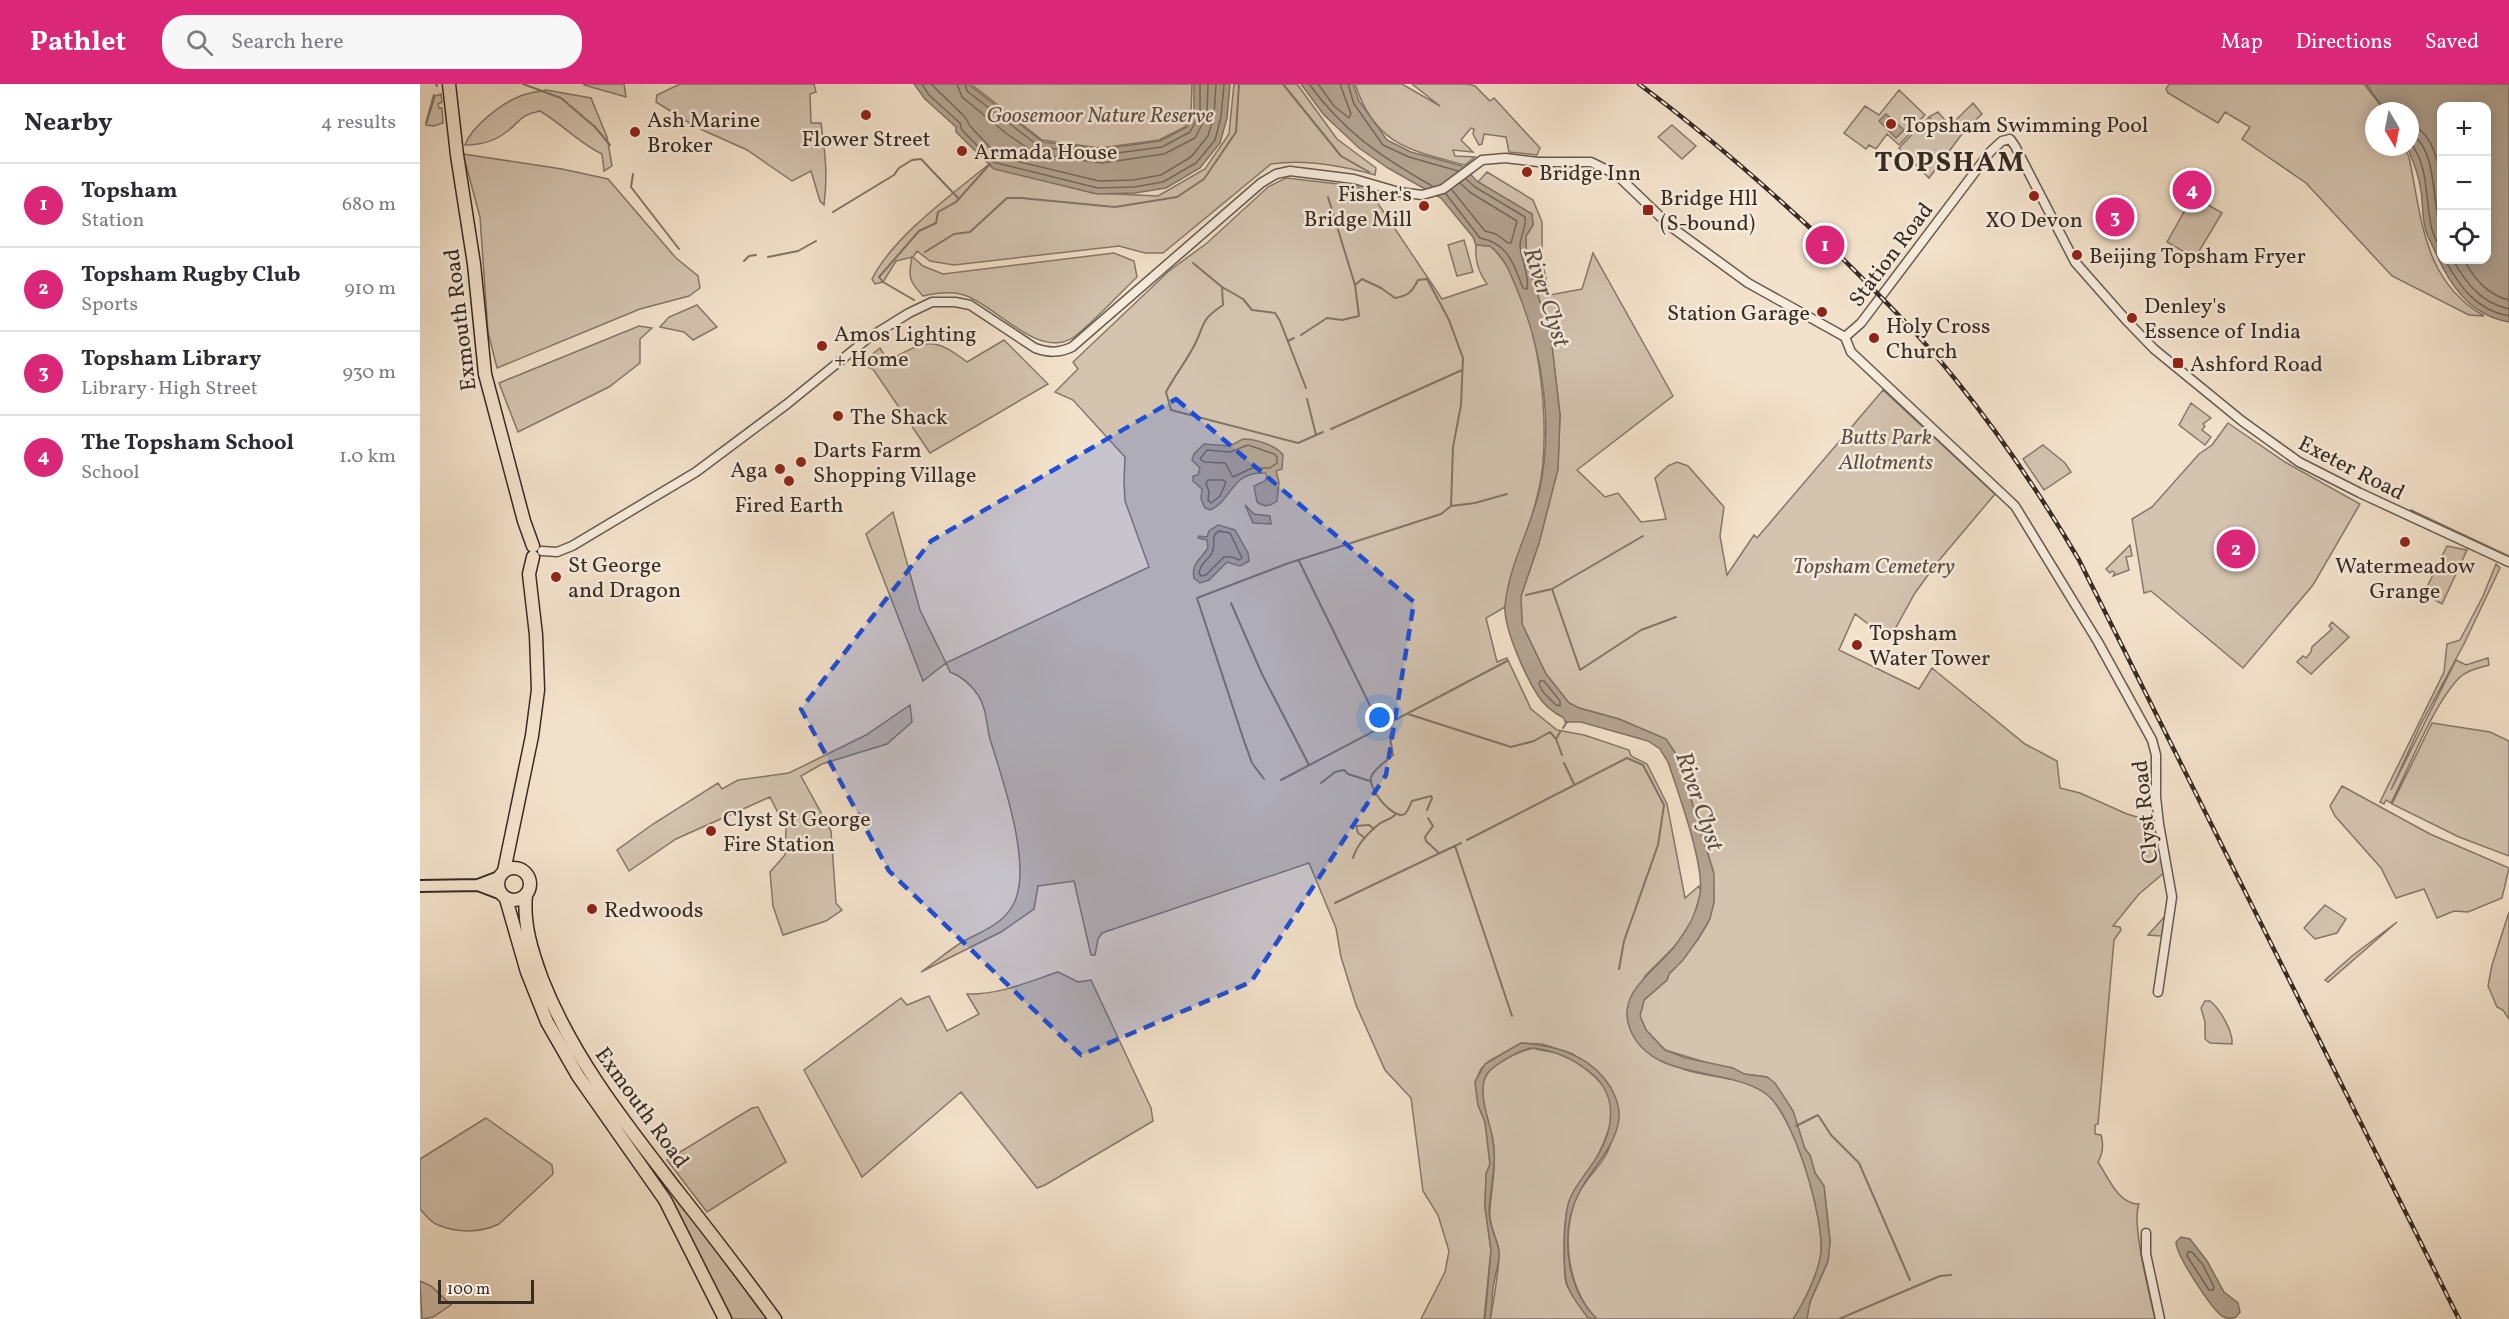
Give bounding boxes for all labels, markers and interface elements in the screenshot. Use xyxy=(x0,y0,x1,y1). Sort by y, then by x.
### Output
search box xyxy=(162,15,582,69)
text: Pathlet xyxy=(30,23,126,62)
icon: search xyxy=(183,26,216,59)
text: Search here xyxy=(231,27,344,58)
text: Map xyxy=(2221,28,2263,57)
text: Directions xyxy=(2296,28,2392,57)
text: Saved xyxy=(2425,28,2479,57)
park label: Goosemoor Nature Reserve xyxy=(987,101,1213,132)
north arrow xyxy=(2365,102,2419,156)
map controls xyxy=(2437,102,2491,264)
button: + xyxy=(2437,102,2491,156)
text: Nearby xyxy=(24,105,113,141)
place label: Ash Marine Broker xyxy=(647,106,760,162)
marker: Flower Street xyxy=(859,108,873,122)
text: 4 results xyxy=(321,109,396,137)
place label: Topsham Swimming Pool xyxy=(1903,111,2148,142)
marker: Topsham Swimming Pool xyxy=(1884,117,1898,131)
marker: Ash Marine Broker xyxy=(628,125,642,139)
place label: Flower Street xyxy=(802,125,931,156)
place label: Armada House xyxy=(974,138,1117,169)
marker: Armada House xyxy=(955,144,969,158)
district label: TOPSHAM xyxy=(1874,144,2026,183)
button: − xyxy=(2437,156,2491,210)
place label: Bridge Inn xyxy=(1539,159,1641,190)
marker: Bridge Inn xyxy=(1520,165,1534,179)
pin: 4 xyxy=(2172,168,2212,212)
text: Topsham xyxy=(81,176,178,207)
place label: Fisher's Bridge Mill xyxy=(1304,180,1412,236)
place label: Bridge Hll (S-bound) xyxy=(1660,184,1758,240)
marker: XO Devon xyxy=(2027,189,2041,203)
text: 1 xyxy=(39,191,48,219)
text: 680 m xyxy=(342,191,396,219)
pin: 3 xyxy=(2096,194,2134,240)
street label: Station Road xyxy=(1842,197,1942,314)
marker: Fisher's Bridge Mill xyxy=(1417,199,1431,213)
marker: Bridge Hll (S-bound) xyxy=(1641,203,1655,217)
place label: XO Devon xyxy=(1985,206,2083,237)
text: Station xyxy=(81,207,144,235)
button: locate xyxy=(2437,210,2491,264)
pin: 1 xyxy=(1806,222,1844,268)
place label: Beijing Topsham Fryer xyxy=(2089,242,2306,273)
water label: River Clyst xyxy=(1513,244,1578,353)
street label: Exmouth Road xyxy=(437,247,486,393)
marker: Beijing Topsham Fryer xyxy=(2070,248,2084,262)
text: Topsham Rugby Club xyxy=(81,260,300,291)
text: 2 xyxy=(38,275,49,303)
text: 910 m xyxy=(344,275,396,303)
text: Sports xyxy=(81,291,138,319)
place label: Denley's Essence of India xyxy=(2144,292,2301,348)
place label: Station Garage xyxy=(1667,299,1810,330)
marker: Station Garage xyxy=(1815,305,1829,319)
marker: Denley's Essence of India xyxy=(2125,311,2139,325)
place label: Holy Cross Church xyxy=(1886,312,1990,368)
place label: Amos Lighting + Home xyxy=(834,320,977,376)
marker: Holy Cross Church xyxy=(1867,331,1881,345)
marker: Amos Lighting + Home xyxy=(815,339,829,353)
text: Topsham Library xyxy=(81,344,261,375)
place label: Ashford Road xyxy=(2190,350,2323,381)
marker: Ashford Road xyxy=(2171,356,2185,370)
text: 3 xyxy=(38,359,49,387)
text: 930 m xyxy=(342,359,396,387)
text: Library · High Street xyxy=(81,375,258,403)
place label: The Shack xyxy=(850,403,948,434)
marker: The Shack xyxy=(831,409,845,423)
park label: Butts Park Allotments xyxy=(1838,423,1933,479)
text: The Topsham School xyxy=(81,428,294,459)
street label: Exeter Road xyxy=(2292,429,2410,509)
place label: Darts Farm Shopping Village xyxy=(813,436,976,492)
text: 4 xyxy=(37,443,50,471)
text: 1.0 km xyxy=(339,443,396,471)
marker: Darts Farm Shopping Village xyxy=(794,455,808,469)
place label: Aga xyxy=(730,456,768,487)
text: School xyxy=(81,459,139,487)
marker: Aga xyxy=(773,462,787,476)
marker: Fired Earth xyxy=(782,474,796,488)
place label: Fired Earth xyxy=(735,491,844,522)
pin: 2 xyxy=(2216,526,2256,572)
marker: Watermeadow Grange xyxy=(2398,535,2412,549)
place label: St George and Dragon xyxy=(568,551,681,607)
park label: Topsham Cemetery xyxy=(1793,552,1955,583)
place label: Watermeadow Grange xyxy=(2335,552,2475,608)
marker: St George and Dragon xyxy=(549,570,563,584)
place label: Topsham Water Tower xyxy=(1869,619,1990,675)
marker: Topsham Water Tower xyxy=(1850,638,1864,652)
your location xyxy=(1365,703,1394,732)
water label: River Clyst xyxy=(1665,748,1731,857)
street label: Clyst Road xyxy=(2126,758,2167,865)
place label: Clyst St George Fire Station xyxy=(723,805,871,861)
marker: Clyst St George Fire Station xyxy=(704,824,718,838)
place label: Redwoods xyxy=(604,896,703,927)
marker: Redwoods xyxy=(585,902,599,916)
street label: Exmouth Road xyxy=(586,1041,696,1176)
scale bar xyxy=(438,1277,534,1304)
text: 100 m xyxy=(447,1279,490,1301)

